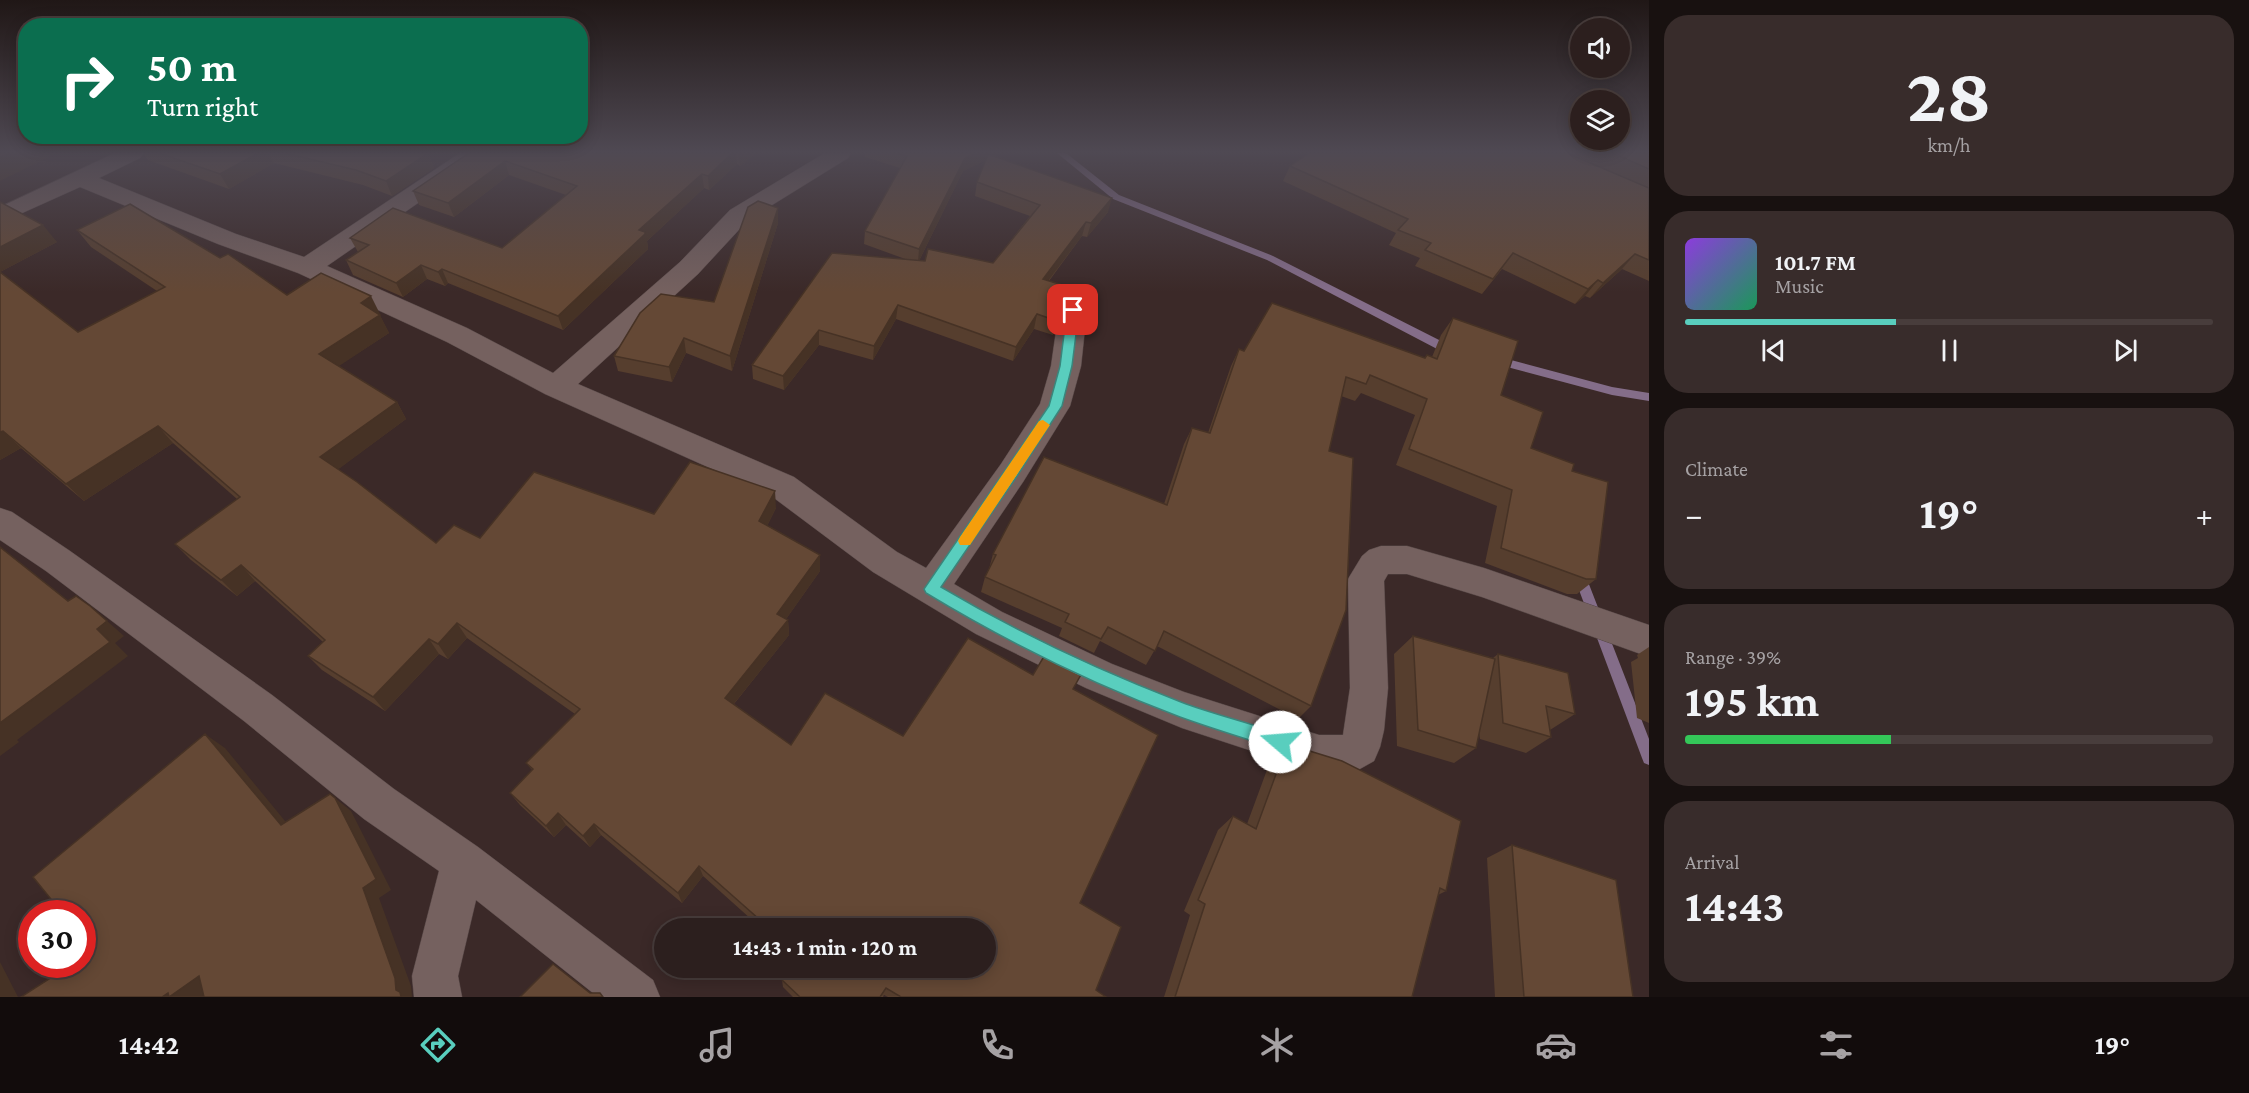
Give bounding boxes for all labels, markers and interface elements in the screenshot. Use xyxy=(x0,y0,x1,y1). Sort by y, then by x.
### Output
map controls xyxy=(1570,18,1630,150)
button: sound xyxy=(1570,18,1630,78)
icon: right xyxy=(48,42,126,120)
text: 50 m xyxy=(147,43,237,90)
text: 28 xyxy=(1906,51,1992,138)
button: layers xyxy=(1570,90,1630,150)
text: Turn right xyxy=(147,92,258,122)
text: km/h xyxy=(1927,134,1971,156)
text: 101.7 FM xyxy=(1775,250,1856,275)
text: Music xyxy=(1775,275,1824,297)
pin xyxy=(1047,284,1098,335)
icon: arrive xyxy=(1056,293,1089,326)
icon: previous xyxy=(1757,334,1790,367)
icon: pause xyxy=(1933,334,1966,367)
icon: next xyxy=(2109,334,2142,367)
text: Climate xyxy=(1685,458,1748,480)
text: 19° xyxy=(1920,488,1978,538)
text: − xyxy=(1685,496,1702,533)
text: + xyxy=(2196,496,2213,533)
text: Range · 39% xyxy=(1685,646,1781,668)
text: 195 km xyxy=(1685,676,1819,726)
position arrow xyxy=(1248,710,1312,774)
text: Arrival xyxy=(1685,851,1739,873)
text: 14:43 xyxy=(1685,881,1784,931)
speed limit sign: 30 xyxy=(18,900,96,978)
text: 14:43 · 1 min · 120 m xyxy=(733,935,917,960)
icon: directions xyxy=(417,1024,459,1066)
icon: music xyxy=(696,1024,738,1066)
icon: phone xyxy=(976,1024,1018,1066)
icon: climate xyxy=(1256,1024,1298,1066)
icon: car xyxy=(1535,1024,1577,1066)
icon: filters xyxy=(1815,1024,1857,1066)
text: 14:42 xyxy=(119,1030,179,1060)
text: 19° xyxy=(2095,1030,2130,1060)

